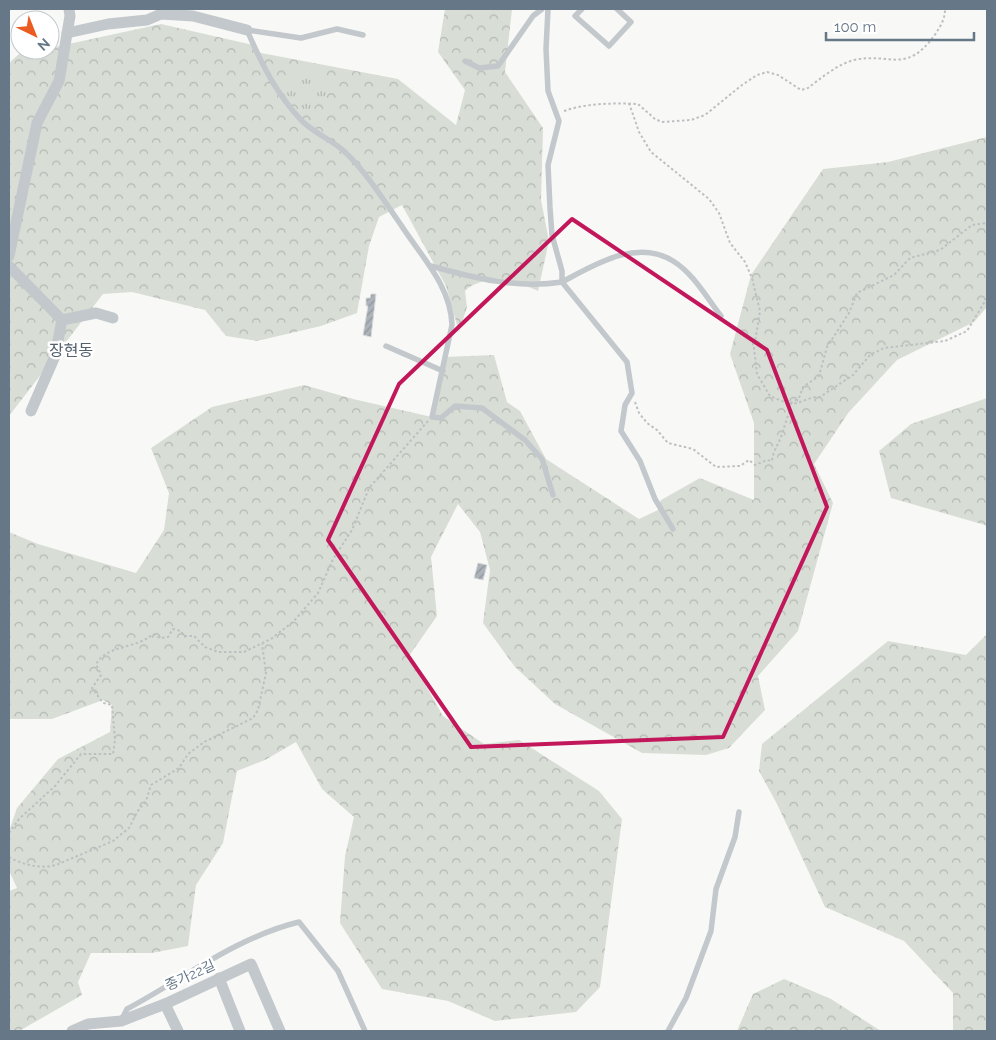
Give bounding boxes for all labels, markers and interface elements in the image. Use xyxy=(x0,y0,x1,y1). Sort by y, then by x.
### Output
north arrow xyxy=(10,10,60,60)
scale bar xyxy=(826,10,974,42)
text: 100 m xyxy=(834,18,876,36)
text: N xyxy=(35,35,53,54)
district label: 장현동 xyxy=(49,341,93,360)
street label: 종가22길 xyxy=(162,957,218,993)

